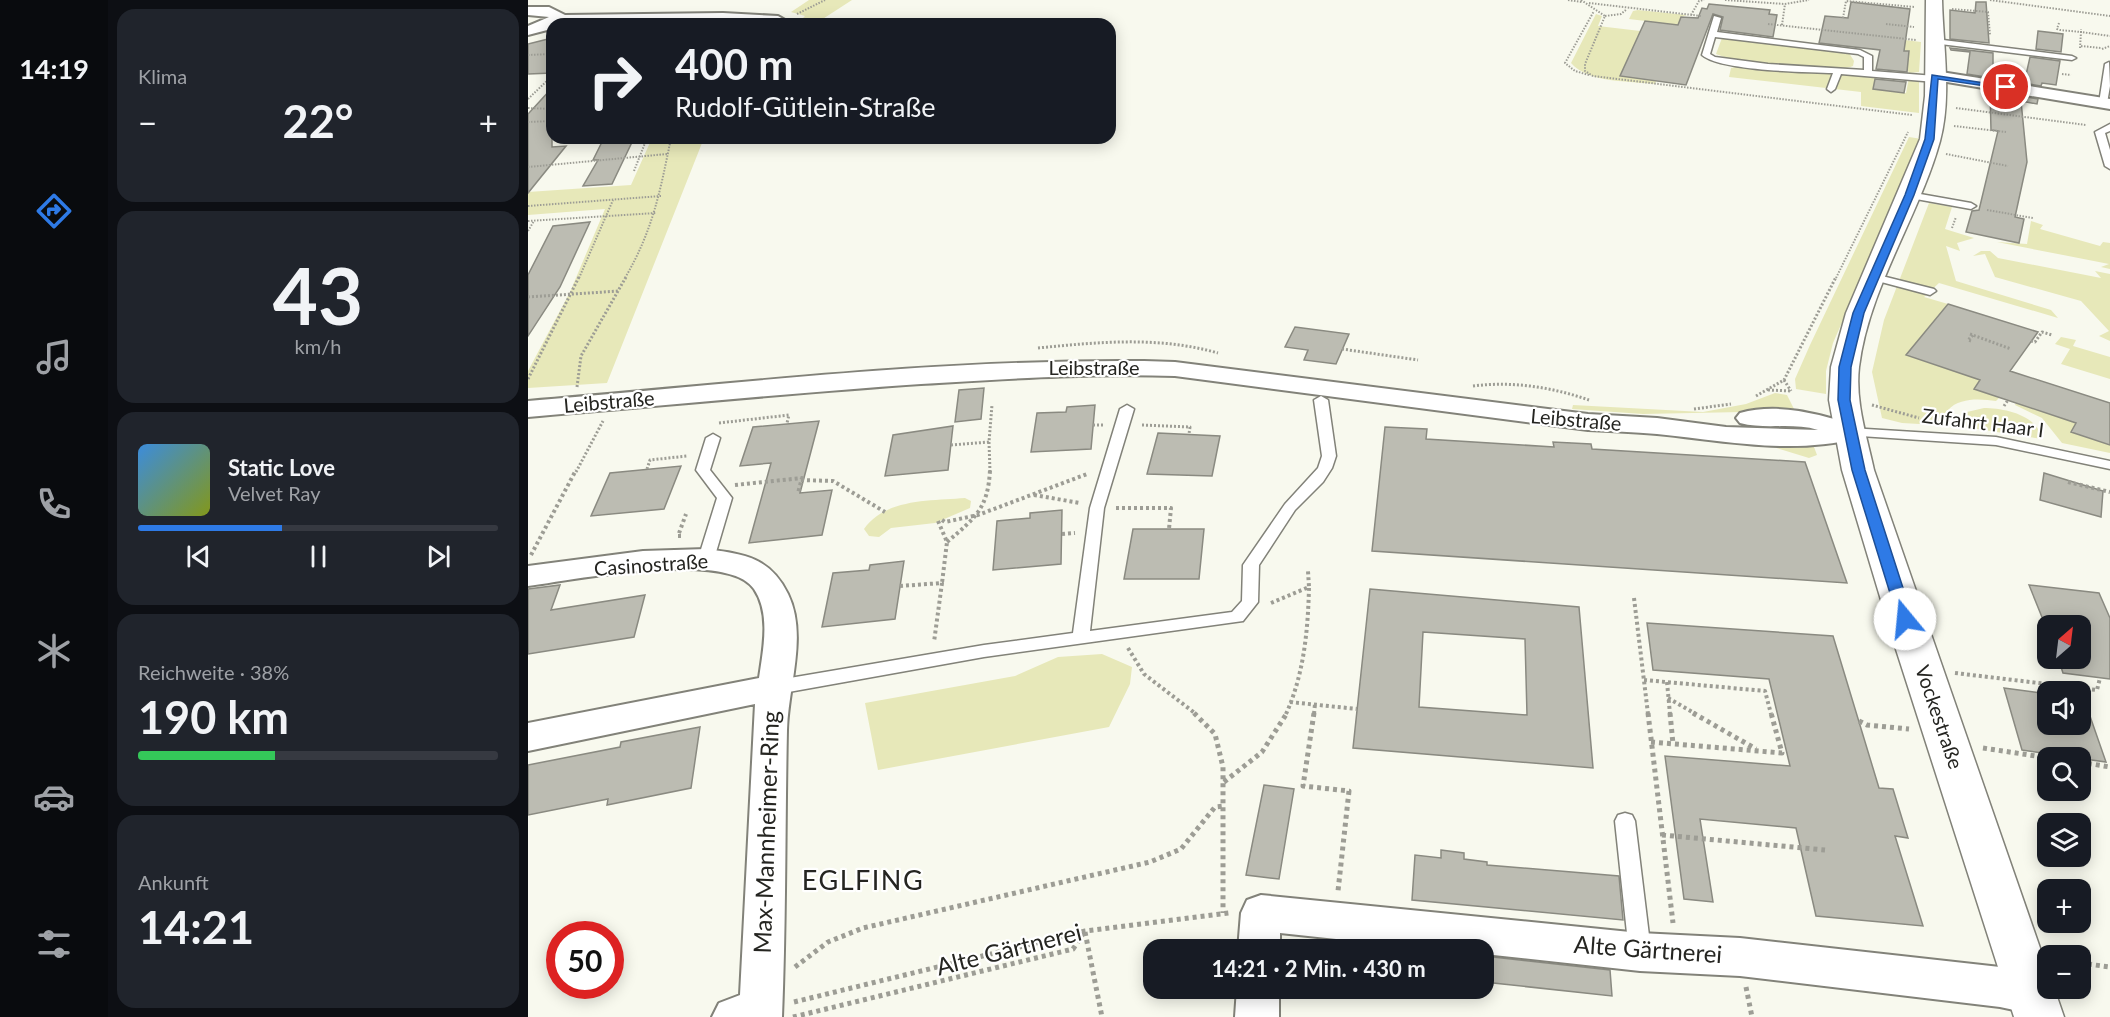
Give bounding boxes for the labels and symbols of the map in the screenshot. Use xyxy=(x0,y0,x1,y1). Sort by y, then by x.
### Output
pin xyxy=(1980,61,2031,112)
street label: Leibstraße xyxy=(1048,355,1140,379)
street label: Leibstraße xyxy=(562,385,655,417)
street label: Leibstraße xyxy=(1530,403,1623,435)
street label: Zufahrt Haar I xyxy=(1921,403,2046,441)
street label: Casinostraße xyxy=(593,548,709,580)
position arrow xyxy=(1873,587,1937,651)
north arrow xyxy=(2037,615,2091,669)
street label: Vockestraße xyxy=(1911,662,1969,772)
street label: Max-Mannheimer-Ring xyxy=(747,710,784,954)
district label: EGLFING xyxy=(802,863,924,896)
street label: Alte Gärtnerei xyxy=(933,916,1084,981)
speed limit sign: 50 xyxy=(546,921,624,999)
street label: Alte Gärtnerei xyxy=(1573,929,1723,968)

